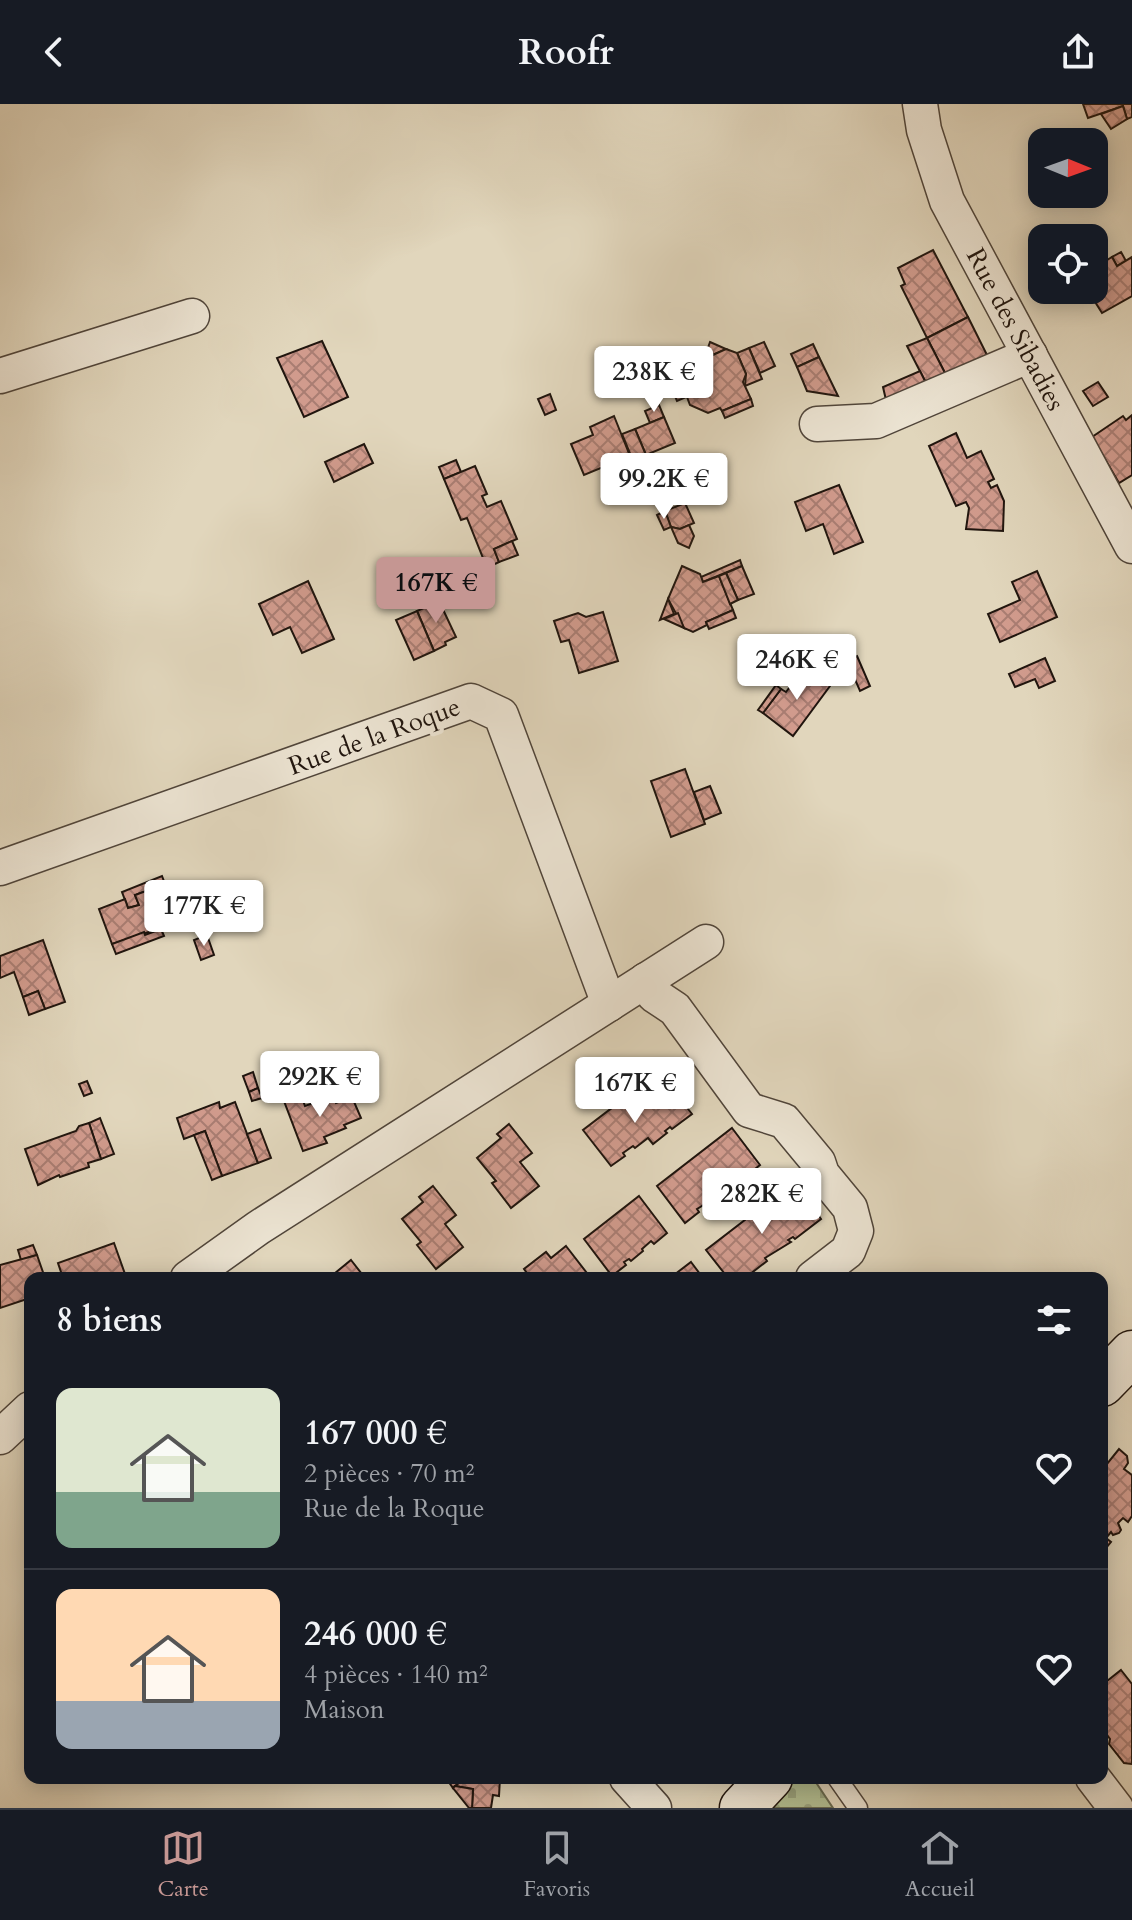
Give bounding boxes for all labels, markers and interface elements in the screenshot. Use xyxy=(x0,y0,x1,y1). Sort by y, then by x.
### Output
text: Roofr xyxy=(518,28,614,77)
icon: back xyxy=(32,30,76,74)
icon: share xyxy=(1056,30,1100,74)
north arrow xyxy=(1028,128,1108,208)
map controls xyxy=(1028,128,1108,304)
button: locate xyxy=(1028,224,1108,304)
street label: Rue des Sibadies xyxy=(958,242,1073,417)
pin: 238K € xyxy=(589,346,719,414)
text: 238K € xyxy=(612,354,696,389)
pin: 99.2K € xyxy=(590,453,738,521)
text: 99.2K € xyxy=(618,461,710,496)
pin: 167K € xyxy=(371,557,501,625)
text: 167K € xyxy=(394,565,478,600)
pin: 246K € xyxy=(732,634,862,702)
text: 246K € xyxy=(755,642,839,677)
street label: Rue de la Roque xyxy=(283,689,465,784)
pin: 177K € xyxy=(139,880,269,948)
text: 177K € xyxy=(162,888,246,923)
pin: 292K € xyxy=(255,1051,385,1119)
pin: 167K € xyxy=(570,1057,700,1125)
text: 292K € xyxy=(278,1059,362,1094)
text: 167K € xyxy=(593,1065,677,1100)
pin: 282K € xyxy=(697,1168,827,1236)
text: 282K € xyxy=(720,1176,804,1211)
text: 8 biens xyxy=(56,1297,162,1343)
icon: filters xyxy=(1032,1298,1076,1342)
text: 167 000 € xyxy=(304,1410,447,1456)
icon: home xyxy=(120,1420,216,1516)
icon: heart xyxy=(1032,1446,1076,1490)
text: 2 pièces · 70 m² xyxy=(304,1456,475,1491)
text: Rue de la Roque xyxy=(304,1491,485,1526)
text: 246 000 € xyxy=(304,1611,447,1657)
icon: home xyxy=(120,1621,216,1717)
icon: heart xyxy=(1032,1647,1076,1691)
text: 4 pièces · 140 m² xyxy=(304,1657,488,1692)
text: Maison xyxy=(304,1692,385,1727)
tab: Carte xyxy=(157,1826,209,1904)
tab: Favoris xyxy=(524,1826,590,1904)
tab: Accueil xyxy=(905,1826,975,1904)

